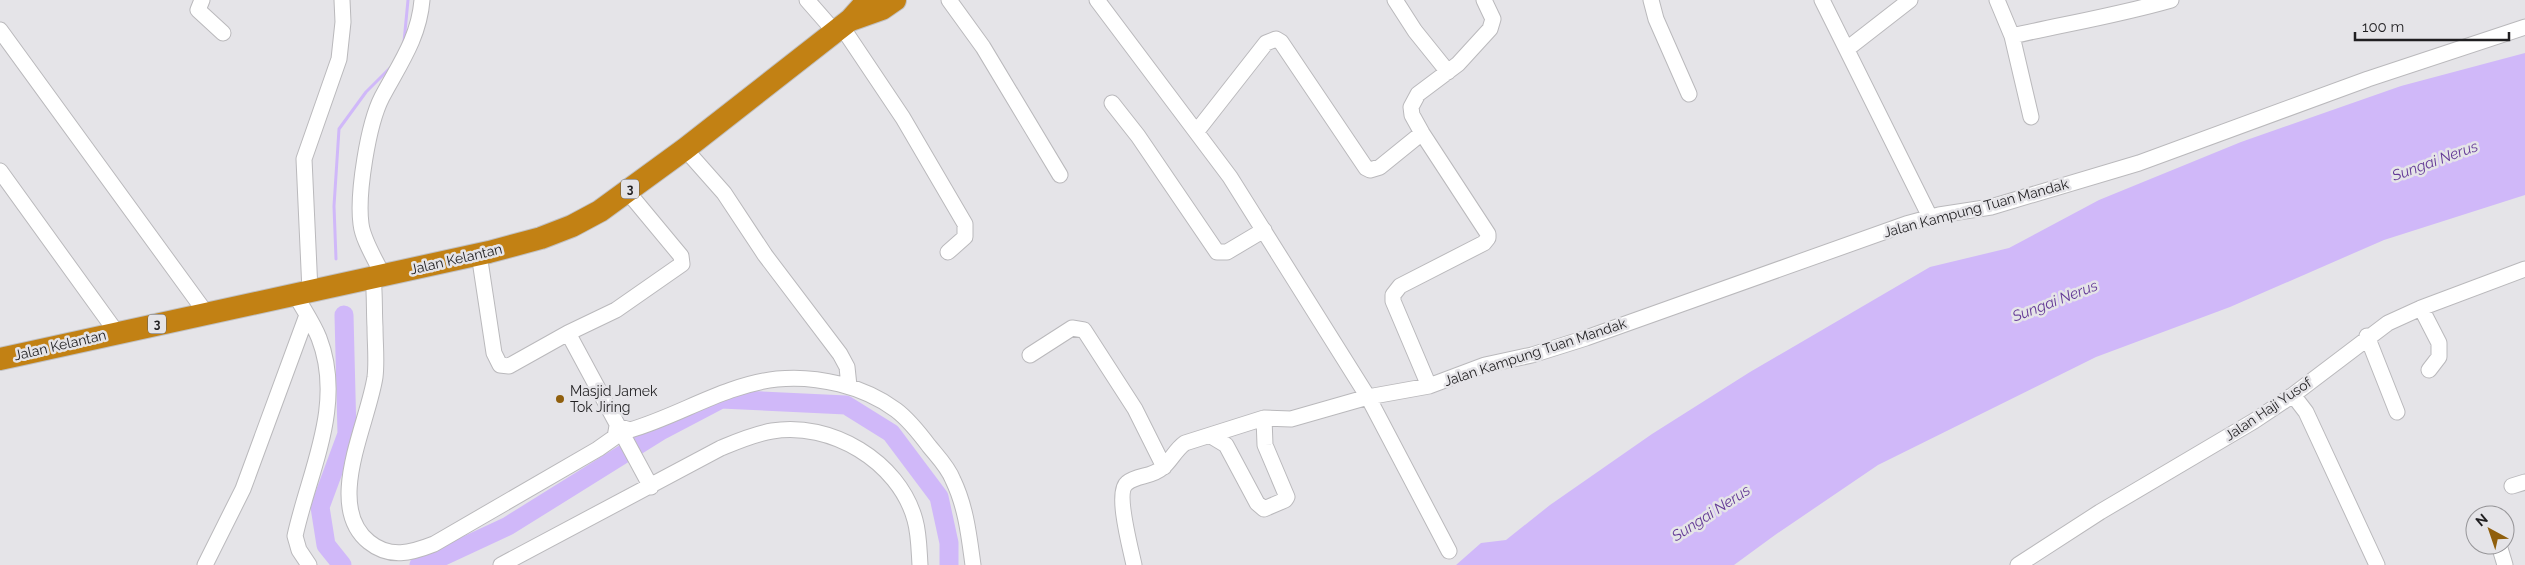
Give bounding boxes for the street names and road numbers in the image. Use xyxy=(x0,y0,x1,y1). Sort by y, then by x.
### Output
street label: Jalan Kampung Tuan Mandak xyxy=(1882,175,2071,240)
road number: 3 xyxy=(621,180,639,198)
street label: Jalan Kelantan xyxy=(408,241,504,277)
road number: 3 xyxy=(148,314,166,334)
street label: Jalan Kampung Tuan Mandak xyxy=(1442,315,1629,389)
street label: Jalan Kelantan xyxy=(12,327,108,363)
street label: Jalan Haji Yusof xyxy=(2222,373,2315,444)

